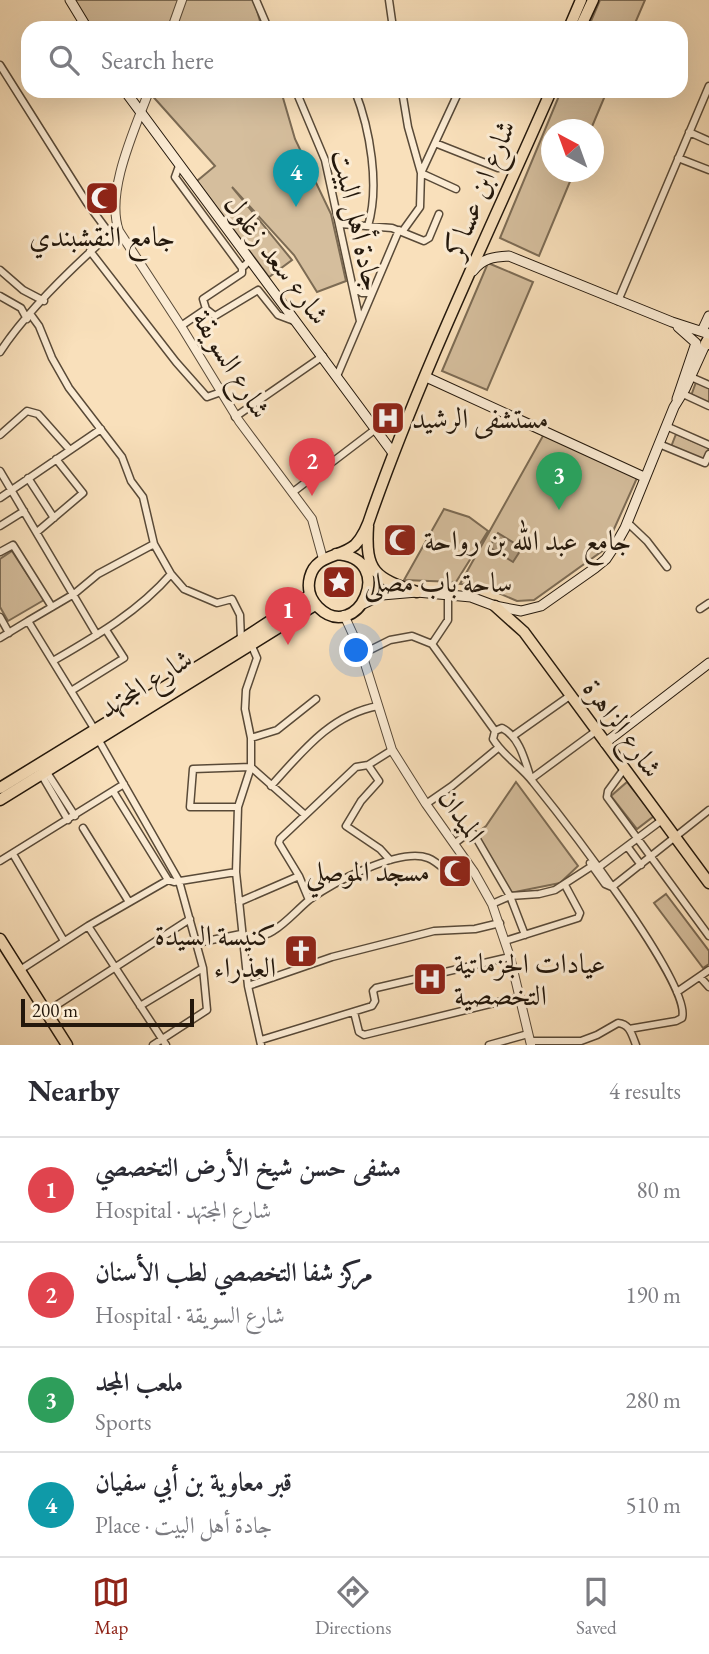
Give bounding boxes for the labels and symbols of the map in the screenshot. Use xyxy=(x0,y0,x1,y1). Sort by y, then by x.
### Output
street label: شارع ابن عساكر xyxy=(434,115,529,268)
north arrow xyxy=(541,119,604,182)
street label: جادة أهل البيت xyxy=(322,146,393,295)
pin: 4 xyxy=(273,149,319,207)
mosque icon: جامع النقشبندي xyxy=(83,179,121,217)
street label: شارع سعد زغلول xyxy=(211,187,338,335)
place label: جامع النقشبندي xyxy=(29,218,175,262)
street label: شارع السويقة xyxy=(180,303,279,428)
hospital icon: مستشفى الرشيد xyxy=(369,399,407,437)
place label: مستشفى الرشيد xyxy=(412,400,549,439)
pin: 2 xyxy=(289,438,335,496)
pin: 3 xyxy=(536,452,582,510)
place label: جامع عبد الله بن رواحة xyxy=(424,519,632,566)
mosque icon: جامع عبد الله بن رواحة xyxy=(381,521,419,559)
place icon: ساحة باب مصلى xyxy=(320,563,358,601)
place label: ساحة باب مصلى xyxy=(364,564,512,603)
pin: 1 xyxy=(265,587,311,645)
your location xyxy=(339,633,373,667)
street label: شارع المجتهد xyxy=(91,640,202,731)
street label: شارع الزاهرة xyxy=(570,672,671,788)
street label: الميدان xyxy=(431,781,493,849)
mosque icon: مسجد الموصلي xyxy=(436,852,474,890)
place label: مسجد الموصلي xyxy=(306,853,430,898)
place label: كنيسة السيدة العذراء xyxy=(155,917,276,985)
church icon: كنيسة السيدة العذراء xyxy=(282,932,320,970)
place label: عيادات الجزماتية التخصصية xyxy=(454,945,606,1013)
hospital icon: عيادات الجزماتية التخصصية xyxy=(411,960,449,998)
scale bar xyxy=(21,996,194,1028)

